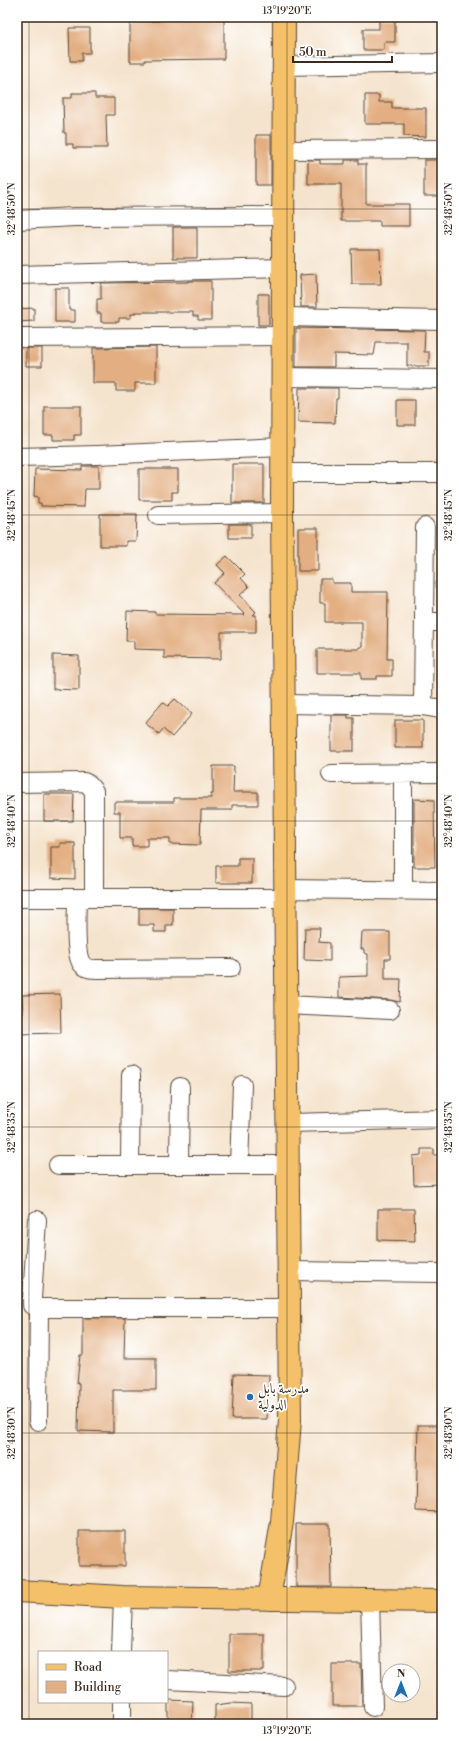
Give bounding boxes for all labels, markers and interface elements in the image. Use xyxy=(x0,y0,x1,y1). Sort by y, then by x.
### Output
text: 13°19'20"E xyxy=(263,5,312,17)
scale bar xyxy=(293,38,392,64)
text: 50 m xyxy=(299,45,327,60)
text: 32°48'50"N xyxy=(6,182,18,235)
text: 32°48'50"N xyxy=(443,182,455,235)
text: 32°48'45"N xyxy=(6,488,18,541)
text: 32°48'45"N xyxy=(443,488,455,541)
text: 32°48'40"N xyxy=(6,794,18,848)
text: 32°48'40"N xyxy=(443,794,455,848)
text: 32°48'35"N xyxy=(6,1101,18,1153)
text: 32°48'35"N xyxy=(443,1101,455,1153)
place label: مدرسة بابل الدولية xyxy=(258,1380,309,1414)
marker: مدرسة بابل الدولية xyxy=(245,1392,255,1402)
text: 32°48'30"N xyxy=(6,1406,18,1459)
text: 32°48'30"N xyxy=(443,1406,455,1459)
legend xyxy=(38,1651,168,1703)
text: Road xyxy=(74,1660,102,1675)
north arrow xyxy=(381,1663,421,1703)
text: N xyxy=(397,1667,406,1681)
text: Building xyxy=(73,1680,122,1695)
text: 13°19'20"E xyxy=(263,1725,312,1737)

